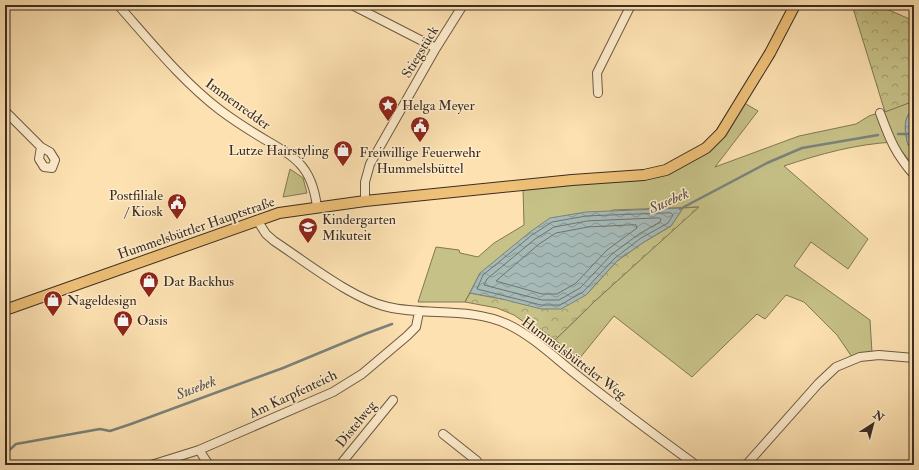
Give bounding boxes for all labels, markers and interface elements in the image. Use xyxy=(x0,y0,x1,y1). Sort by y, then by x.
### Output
street label: Stiegstück xyxy=(398,23,442,81)
street label: Immenredder xyxy=(202,75,274,134)
place icon: Helga Meyer xyxy=(377,94,399,122)
place label: Helga Meyer xyxy=(402,97,475,115)
public building icon: Freiwillige Feuerwehr Hummelsbüttel xyxy=(409,115,431,143)
shop icon: Lutze Hairstyling xyxy=(332,139,354,167)
place label: Lutze Hairstyling xyxy=(229,142,330,160)
place label: Freiwillige Feuerwehr Hummelsbüttel xyxy=(359,144,482,177)
water label: Susebek xyxy=(645,184,692,219)
place label: Postfiliale / Kiosk xyxy=(109,187,163,220)
public building icon: Postfiliale / Kiosk xyxy=(166,192,188,220)
street label: Hummelsbüttler Hauptstraße xyxy=(115,193,277,264)
place label: Kindergarten Mikuteit xyxy=(322,211,396,244)
school or university icon: Kindergarten Mikuteit xyxy=(297,216,319,244)
shop icon: Dat Backhus xyxy=(138,270,160,298)
place label: Dat Backhus xyxy=(163,273,234,290)
shop icon: Nageldesign xyxy=(42,289,64,317)
place label: Nageldesign xyxy=(67,292,137,309)
shop icon: Oasis xyxy=(112,309,134,337)
place label: Oasis xyxy=(137,312,168,329)
street label: Hummelsbütteler Weg xyxy=(518,313,631,404)
street label: Am Karpfenteich xyxy=(245,366,341,423)
water label: Susebek xyxy=(172,372,219,405)
street label: Distelweg xyxy=(332,396,381,451)
north arrow xyxy=(853,404,893,444)
text: N xyxy=(870,408,887,425)

